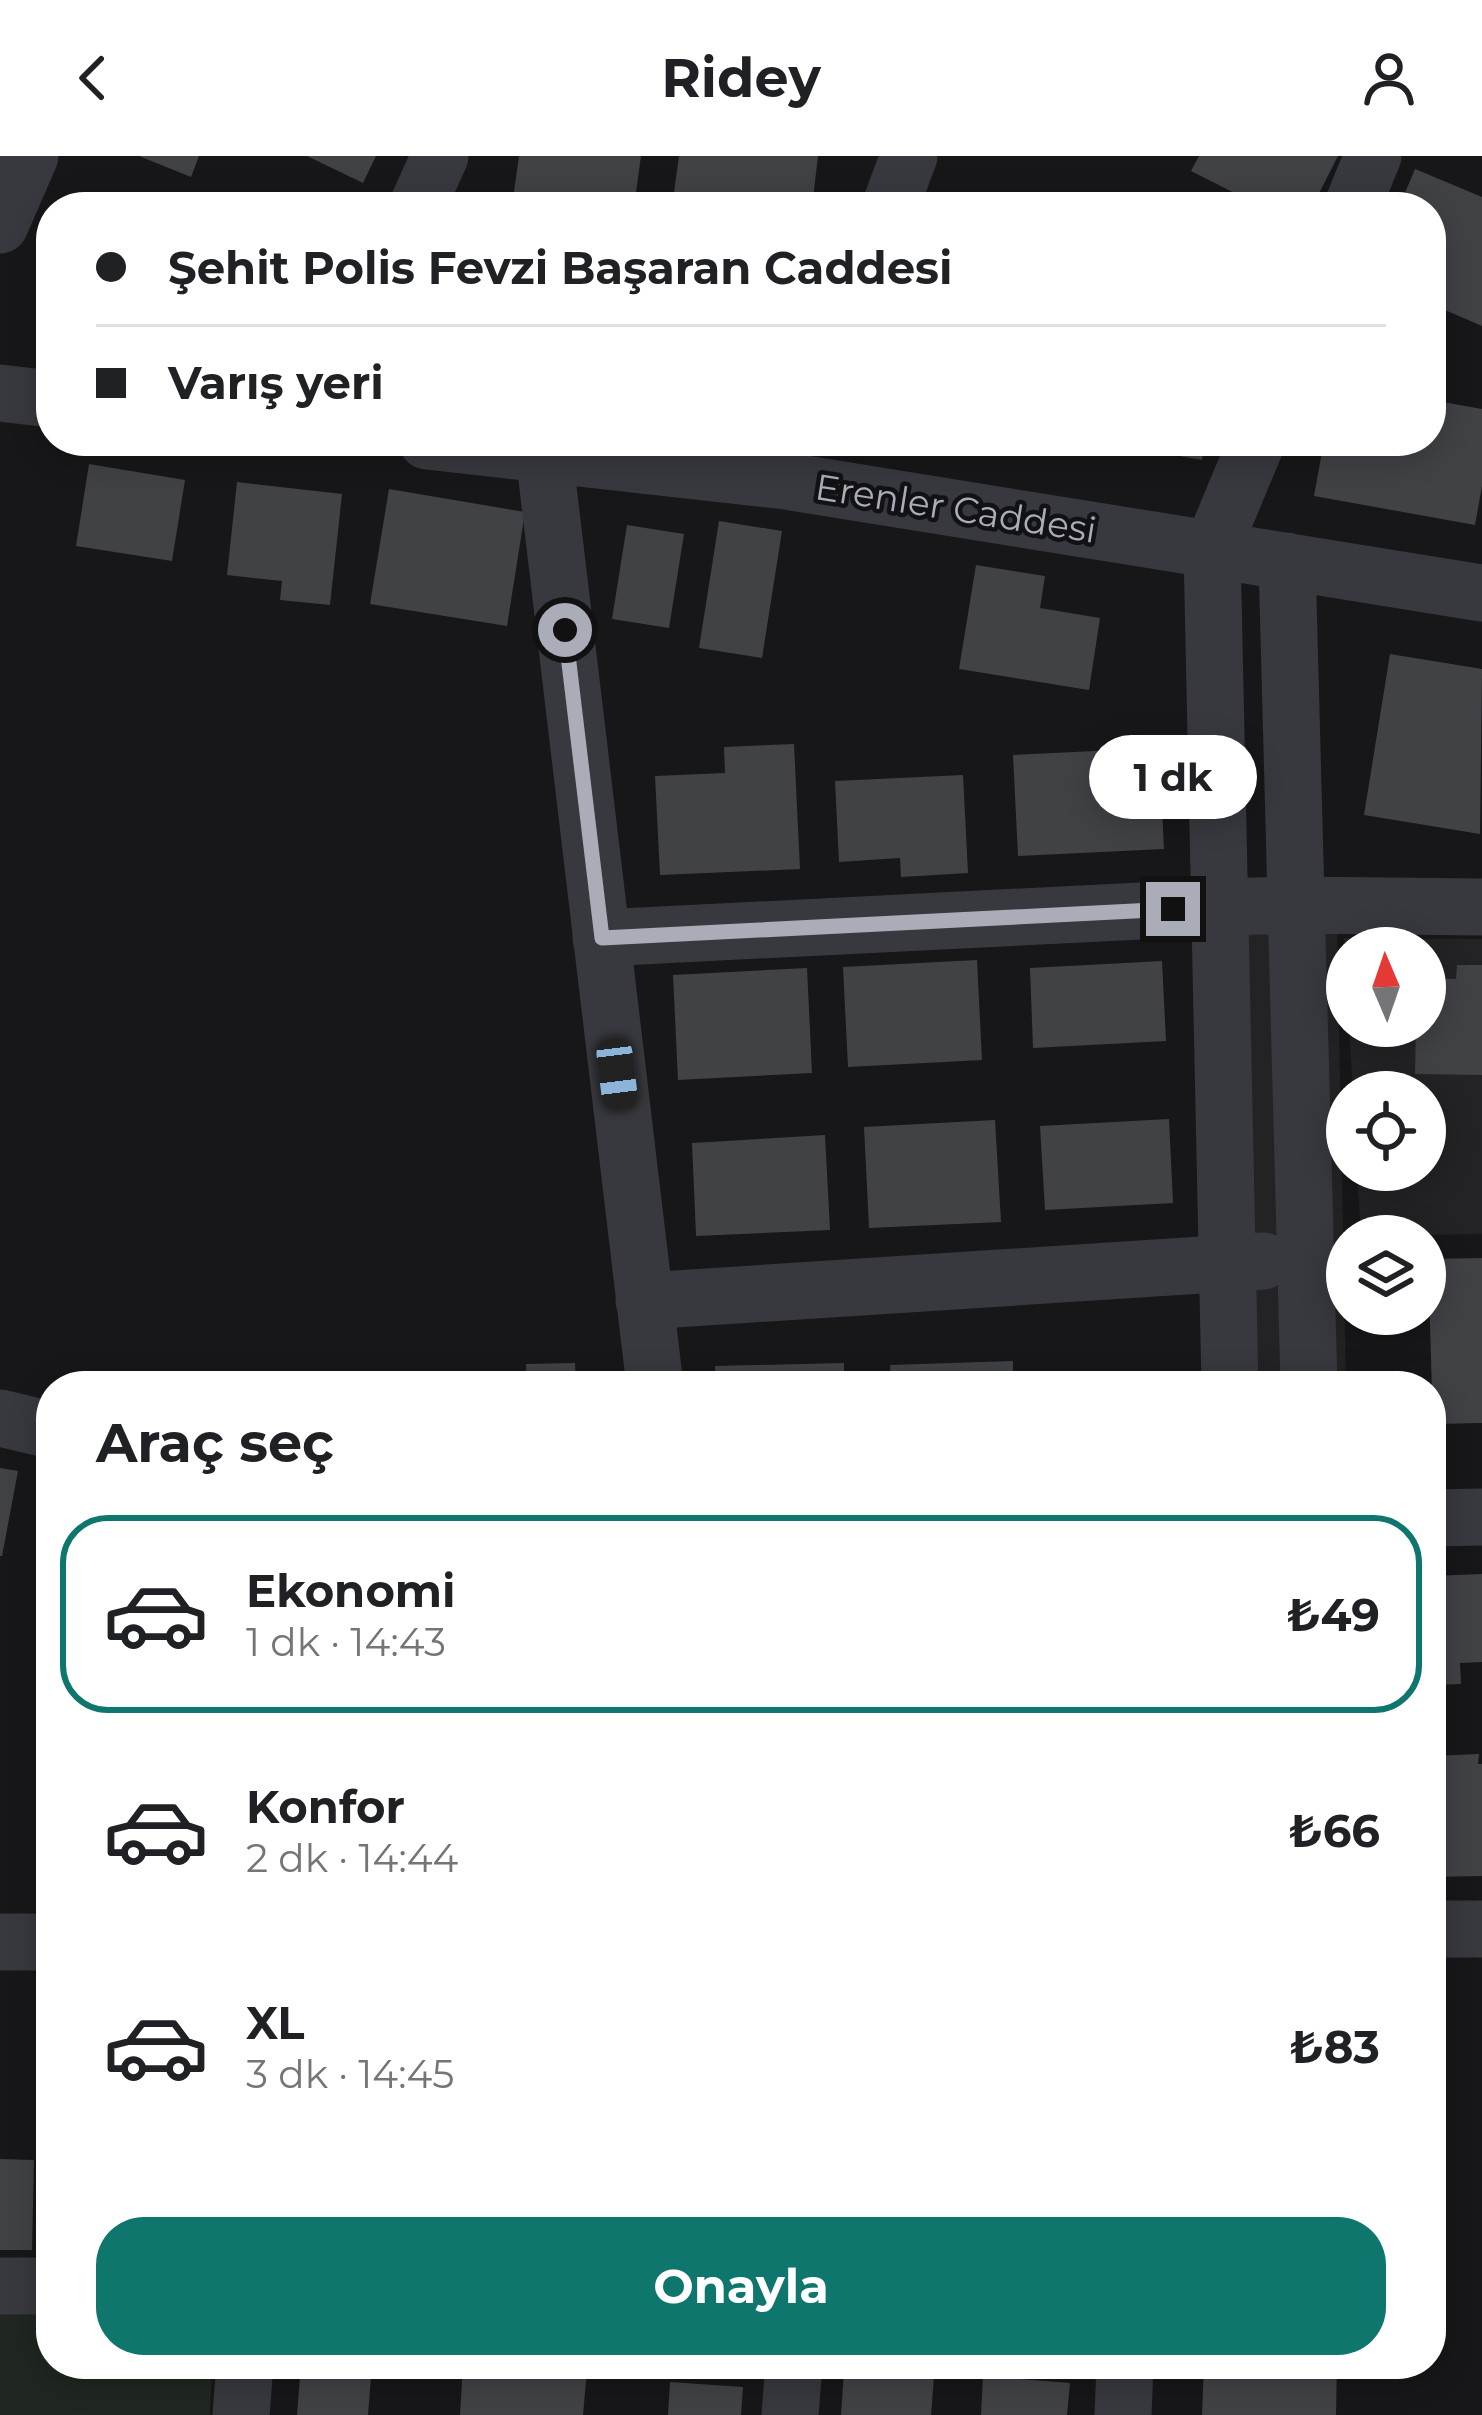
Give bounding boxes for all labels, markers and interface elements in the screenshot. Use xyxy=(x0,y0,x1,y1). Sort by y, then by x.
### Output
icon: back xyxy=(60,45,126,111)
text: Ridey xyxy=(661,45,821,111)
icon: person xyxy=(1356,45,1422,111)
text: Şehit Polis Fevzi Başaran Caddesi xyxy=(168,240,953,295)
text: Varış yeri xyxy=(168,355,384,410)
street label: Erenler Caddesi xyxy=(812,464,1100,552)
route start xyxy=(538,603,592,657)
callout: 1 dk xyxy=(1089,735,1257,819)
text: 1 dk xyxy=(1134,753,1212,801)
route end xyxy=(1146,882,1200,936)
north arrow xyxy=(1326,927,1446,1047)
map controls xyxy=(1326,927,1446,1335)
car xyxy=(595,1036,639,1112)
button: locate xyxy=(1326,1071,1446,1191)
button: layers xyxy=(1326,1215,1446,1335)
text: Araç seç xyxy=(96,1410,334,1476)
icon: car xyxy=(102,1560,210,1668)
text: Ekonomi xyxy=(246,1563,456,1618)
text: ₺49 xyxy=(1287,1587,1380,1642)
text: 1 dk · 14:43 xyxy=(246,1618,446,1666)
icon: car xyxy=(102,1776,210,1884)
text: Konfor xyxy=(246,1779,405,1834)
text: ₺66 xyxy=(1289,1803,1380,1858)
text: 2 dk · 14:44 xyxy=(246,1834,458,1882)
icon: car xyxy=(102,1992,210,2100)
text: XL xyxy=(246,1995,304,2050)
text: ₺83 xyxy=(1290,2019,1380,2074)
text: 3 dk · 14:45 xyxy=(246,2050,454,2098)
button: Onayla xyxy=(96,2217,1386,2355)

